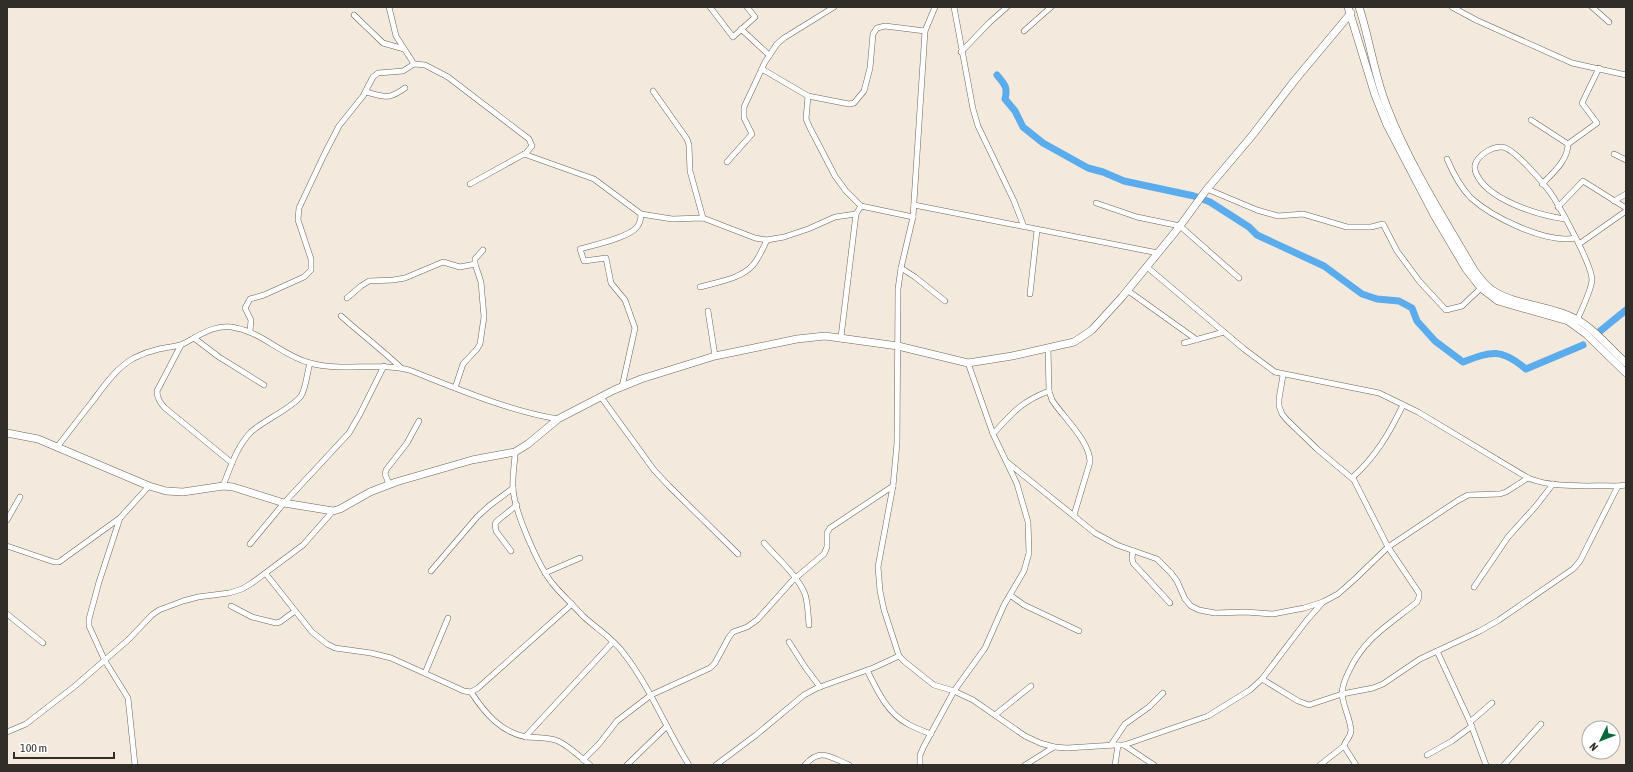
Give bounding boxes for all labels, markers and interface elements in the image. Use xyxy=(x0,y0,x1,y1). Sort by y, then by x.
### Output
north arrow xyxy=(1581,720,1621,760)
scale bar xyxy=(14,734,114,760)
text: N xyxy=(1587,740,1600,753)
text: 100 m xyxy=(20,741,47,755)

